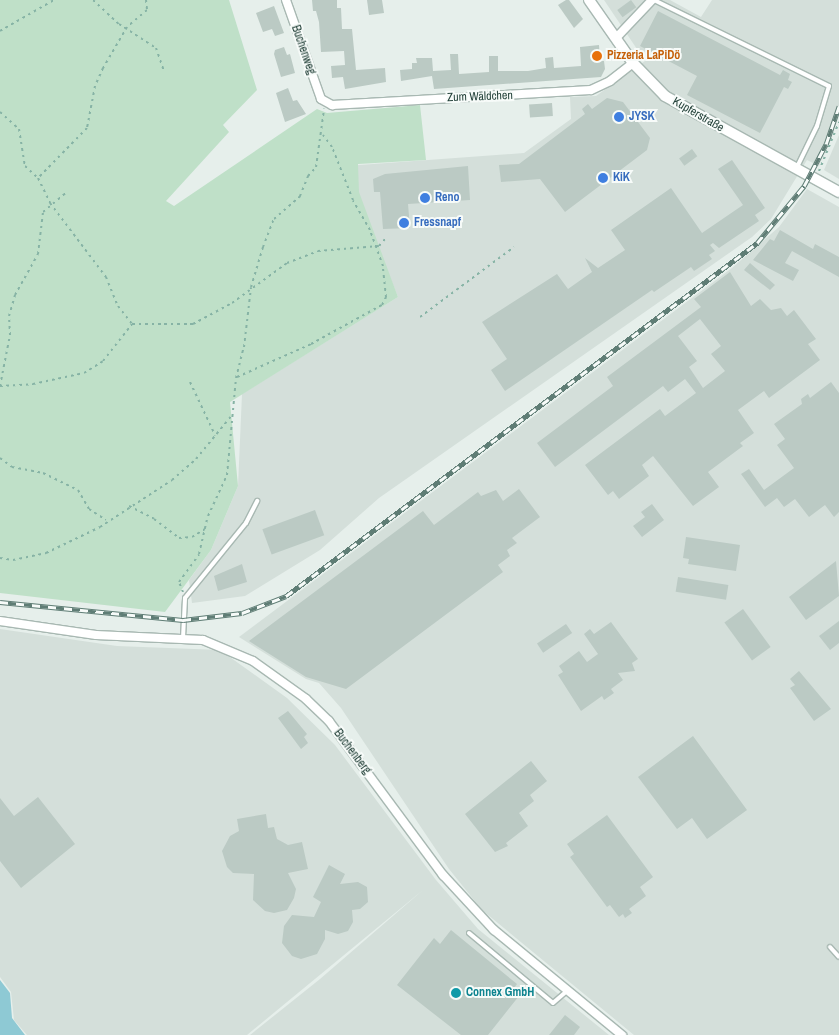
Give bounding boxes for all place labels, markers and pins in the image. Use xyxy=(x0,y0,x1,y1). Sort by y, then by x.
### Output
place label: Pizzeria LaPiDö xyxy=(607,49,680,63)
marker: Pizzeria LaPiDö xyxy=(591,50,603,62)
place label: JYSK xyxy=(629,110,655,124)
marker: JYSK xyxy=(613,111,625,123)
place label: KiK xyxy=(613,171,630,185)
marker: KiK xyxy=(597,172,609,184)
place label: Reno xyxy=(435,191,460,205)
marker: Reno xyxy=(419,192,431,204)
place label: Fressnapf xyxy=(414,216,461,230)
marker: Fressnapf xyxy=(398,217,410,229)
place label: Connex GmbH xyxy=(466,986,534,1000)
marker: Connex GmbH xyxy=(450,987,462,999)

